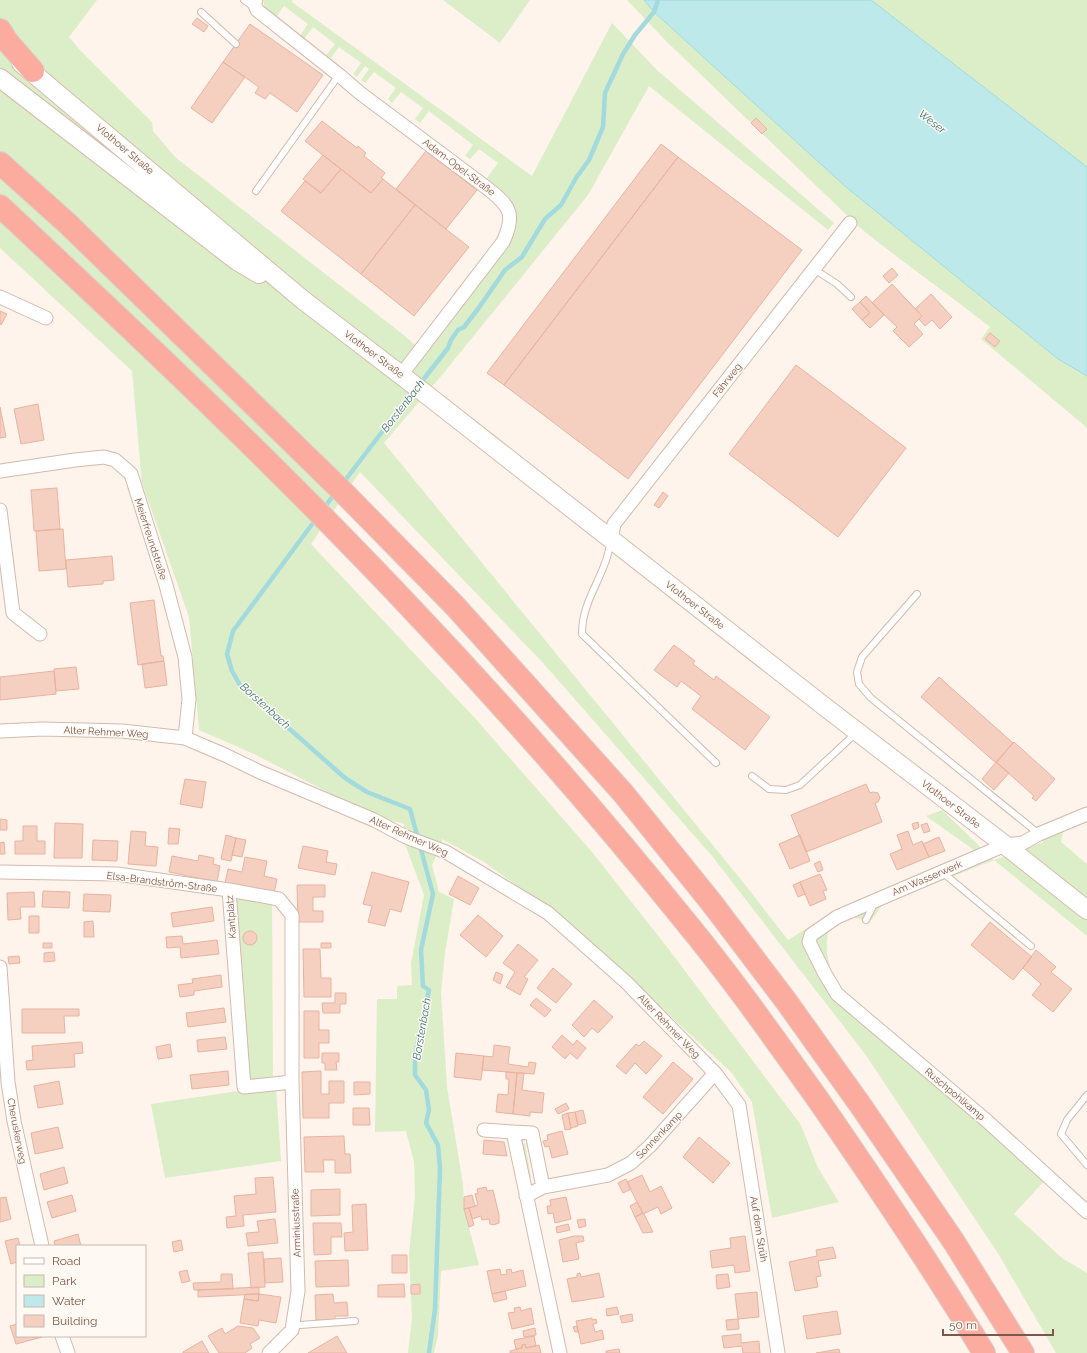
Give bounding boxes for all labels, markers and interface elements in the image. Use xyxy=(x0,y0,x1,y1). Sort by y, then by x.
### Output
water label: Weser xyxy=(916,107,949,137)
street label: Vlothoer Straße xyxy=(94,122,156,176)
street label: Adam-Opel-Straße xyxy=(421,136,497,198)
street label: Vlothoer Straße xyxy=(342,328,406,380)
street label: Fährweg xyxy=(710,361,744,399)
water label: Borstenbach xyxy=(379,377,427,435)
street label: Meierfreundstraße xyxy=(133,497,169,581)
street label: Vlothoer Straße xyxy=(663,579,727,632)
water label: Borstenbach xyxy=(237,680,293,732)
street label: Alter Rehmer Weg xyxy=(63,724,149,740)
street label: Vlothoer Straße xyxy=(919,778,983,831)
street label: Alter Rehmer Weg xyxy=(368,814,450,858)
street label: Am Wasserwerk xyxy=(890,858,964,898)
street label: Elsa-Brandström-Straße xyxy=(106,870,218,894)
street label: Kantplatz xyxy=(224,895,238,939)
street label: Alter Rehmer Weg xyxy=(636,992,702,1060)
water label: Borstenbach xyxy=(410,997,434,1061)
street label: Ruschpohlkamp xyxy=(923,1066,987,1122)
street label: Cheruskerweg xyxy=(5,1097,29,1165)
street label: Sonnenkamp xyxy=(634,1109,684,1161)
street label: Arminiusstraße xyxy=(289,1188,303,1258)
street label: Auf dem Strüh xyxy=(748,1195,770,1263)
legend xyxy=(16,1245,146,1337)
text: Road xyxy=(52,1254,81,1268)
text: Park xyxy=(52,1274,77,1288)
text: Water xyxy=(52,1294,86,1308)
scale bar xyxy=(943,1311,1053,1337)
text: Building xyxy=(52,1314,98,1328)
text: 50 m xyxy=(949,1318,977,1332)

